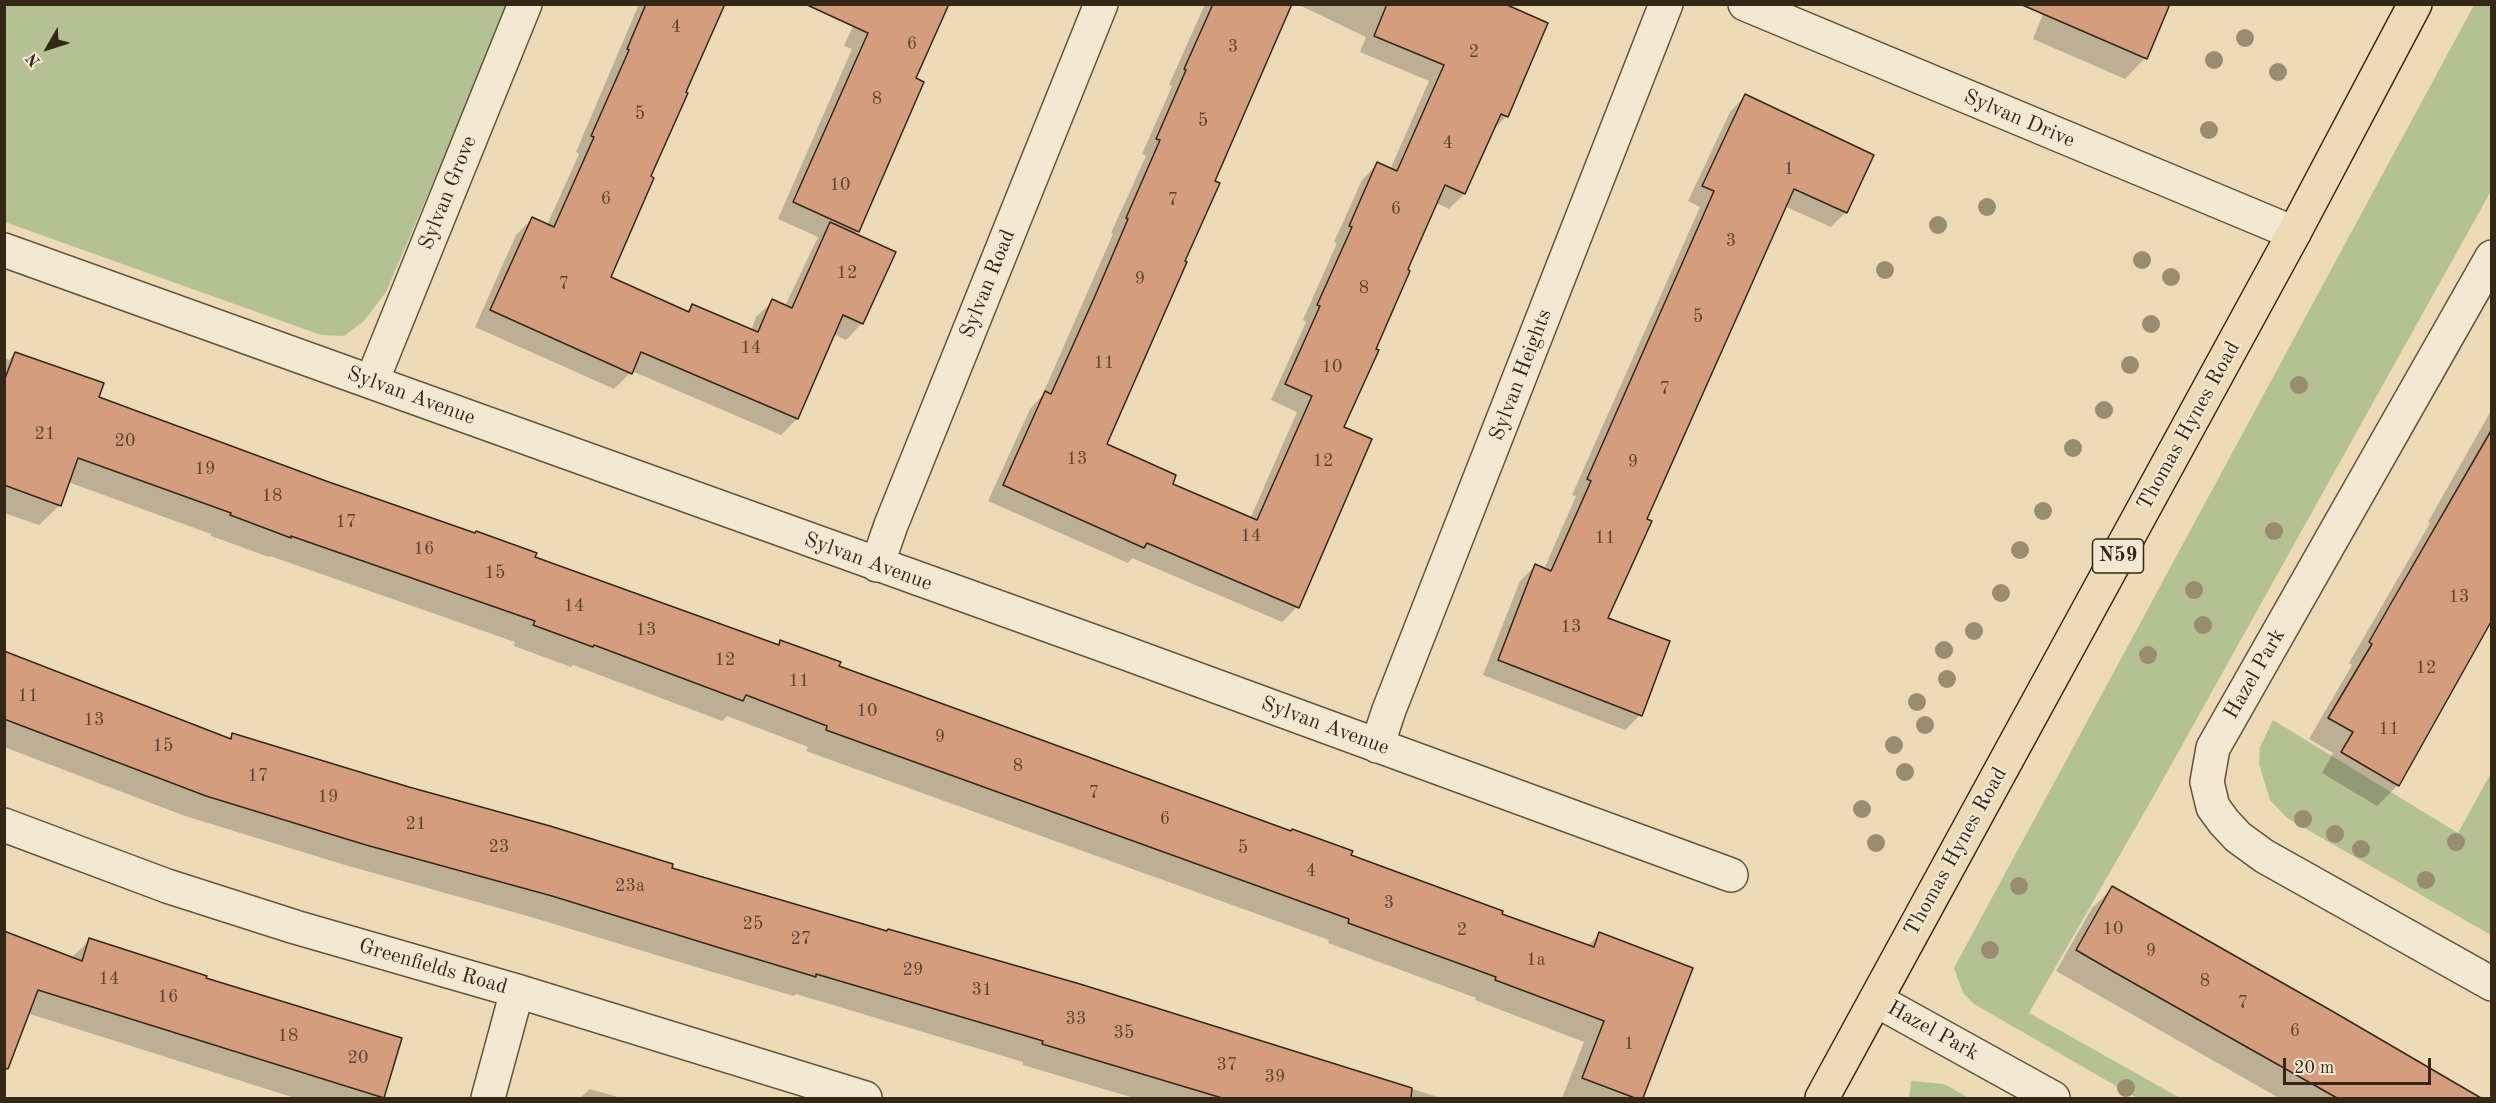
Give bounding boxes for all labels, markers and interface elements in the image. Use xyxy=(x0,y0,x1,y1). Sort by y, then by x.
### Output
house number: 4 xyxy=(671,16,681,38)
north arrow xyxy=(18,18,78,78)
house number: 6 xyxy=(907,33,917,55)
house number: 3 xyxy=(1228,36,1238,58)
house number: 2 xyxy=(1469,41,1479,63)
text: N xyxy=(24,50,44,69)
street label: Sylvan Drive xyxy=(1960,84,2078,154)
house number: 8 xyxy=(872,88,882,110)
house number: 5 xyxy=(635,103,645,125)
house number: 5 xyxy=(1198,110,1208,132)
street label: Sylvan Grove xyxy=(414,132,482,254)
house number: 4 xyxy=(1443,132,1453,154)
house number: 1 xyxy=(1784,158,1794,180)
house number: 10 xyxy=(830,174,850,196)
house number: 6 xyxy=(601,188,611,210)
house number: 7 xyxy=(1168,189,1178,211)
house number: 6 xyxy=(1391,198,1401,220)
street label: Sylvan Road xyxy=(955,226,1021,342)
house number: 3 xyxy=(1726,230,1736,252)
house number: 12 xyxy=(837,262,857,284)
house number: 9 xyxy=(1135,268,1145,290)
house number: 7 xyxy=(559,273,569,295)
house number: 8 xyxy=(1359,277,1369,299)
street label: Sylvan Heights xyxy=(1484,306,1558,444)
house number: 5 xyxy=(1693,306,1703,328)
house number: 14 xyxy=(741,337,761,359)
street label: Thomas Hynes Road xyxy=(2132,337,2246,515)
house number: 11 xyxy=(1094,352,1114,374)
house number: 10 xyxy=(1322,356,1342,378)
street label: Sylvan Avenue xyxy=(343,361,479,431)
house number: 7 xyxy=(1660,378,1670,400)
house number: 21 xyxy=(35,423,55,445)
house number: 20 xyxy=(115,430,135,452)
house number: 13 xyxy=(1067,448,1087,470)
house number: 12 xyxy=(1313,450,1333,472)
house number: 9 xyxy=(1628,451,1638,473)
house number: 19 xyxy=(195,458,215,480)
house number: 18 xyxy=(262,485,282,507)
house number: 17 xyxy=(336,511,356,533)
house number: 14 xyxy=(1241,525,1261,547)
street label: Sylvan Avenue xyxy=(800,527,936,597)
house number: 11 xyxy=(1595,527,1615,549)
house number: 16 xyxy=(414,538,434,560)
road number: N59 xyxy=(2092,539,2144,573)
house number: 15 xyxy=(485,562,505,584)
house number: 13 xyxy=(2449,586,2469,608)
house number: 14 xyxy=(564,595,584,617)
house number: 13 xyxy=(1561,616,1581,638)
house number: 13 xyxy=(636,619,656,641)
street label: Hazel Park xyxy=(2219,624,2291,724)
house number: 12 xyxy=(715,649,735,671)
house number: 12 xyxy=(2416,657,2436,679)
house number: 11 xyxy=(789,670,809,692)
house number: 11 xyxy=(18,685,38,707)
street label: Sylvan Avenue xyxy=(1257,691,1393,761)
house number: 10 xyxy=(857,700,877,722)
house number: 13 xyxy=(84,709,104,731)
house number: 11 xyxy=(2379,718,2399,740)
house number: 9 xyxy=(935,726,945,748)
house number: 15 xyxy=(153,735,173,757)
house number: 8 xyxy=(1013,755,1023,777)
street label: Thomas Hynes Road xyxy=(1899,763,2013,941)
house number: 17 xyxy=(248,765,268,787)
house number: 7 xyxy=(1089,782,1099,804)
house number: 19 xyxy=(318,786,338,808)
house number: 6 xyxy=(1160,808,1170,830)
house number: 21 xyxy=(406,813,426,835)
house number: 23 xyxy=(489,836,509,858)
house number: 5 xyxy=(1238,837,1248,859)
house number: 4 xyxy=(1306,860,1316,882)
house number: 23a xyxy=(615,875,645,897)
house number: 3 xyxy=(1384,892,1394,914)
house number: 25 xyxy=(743,913,763,935)
house number: 10 xyxy=(2103,918,2123,940)
house number: 2 xyxy=(1457,919,1467,941)
house number: 27 xyxy=(791,928,811,950)
street label: Greenfields Road xyxy=(356,934,510,1000)
house number: 9 xyxy=(2146,940,2156,962)
house number: 1a xyxy=(1526,949,1546,971)
house number: 29 xyxy=(903,959,923,981)
house number: 14 xyxy=(99,968,119,990)
house number: 8 xyxy=(2200,970,2210,992)
house number: 31 xyxy=(972,979,992,1001)
house number: 16 xyxy=(158,986,178,1008)
house number: 7 xyxy=(2238,992,2248,1014)
street label: Hazel Park xyxy=(1883,996,1983,1066)
house number: 33 xyxy=(1066,1008,1086,1030)
house number: 6 xyxy=(2290,1020,2300,1042)
house number: 35 xyxy=(1114,1022,1134,1044)
house number: 18 xyxy=(278,1025,298,1047)
house number: 1 xyxy=(1624,1033,1634,1055)
scale bar xyxy=(2286,1046,2434,1084)
house number: 20 xyxy=(348,1047,368,1069)
house number: 37 xyxy=(1217,1054,1237,1076)
text: 20 m xyxy=(2294,1059,2334,1077)
house number: 39 xyxy=(1265,1066,1285,1088)

